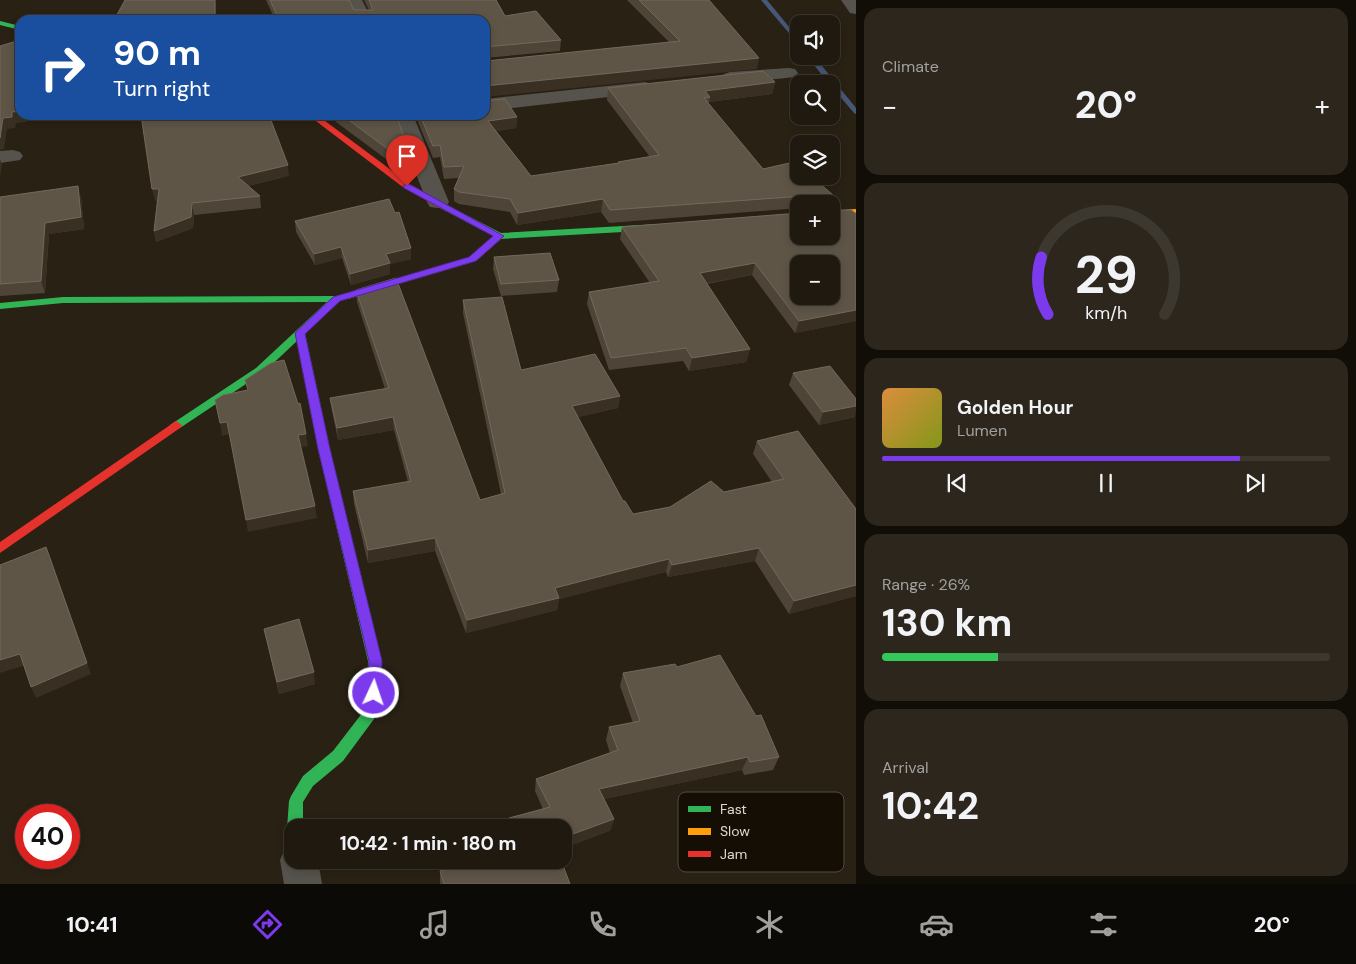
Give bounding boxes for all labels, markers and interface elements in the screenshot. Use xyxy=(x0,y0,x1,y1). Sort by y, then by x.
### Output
map controls xyxy=(790,15,840,305)
button: sound xyxy=(790,15,840,65)
text: 90 m xyxy=(113,30,201,76)
icon: right xyxy=(30,35,95,100)
text: Climate xyxy=(882,56,939,77)
text: Turn right xyxy=(113,74,210,103)
button: search xyxy=(790,75,840,125)
text: 20° xyxy=(1075,80,1137,130)
text: − xyxy=(882,88,897,125)
text: + xyxy=(1315,88,1330,125)
pin xyxy=(386,135,428,186)
button: layers xyxy=(790,135,840,185)
icon: arrive xyxy=(393,142,421,170)
button: + xyxy=(790,195,840,245)
text: 29 xyxy=(1075,241,1137,309)
button: − xyxy=(790,255,840,305)
text: km/h xyxy=(1085,301,1127,325)
text: Golden Hour xyxy=(957,395,1073,420)
text: Lumen xyxy=(957,420,1007,441)
icon: previous xyxy=(943,469,971,497)
icon: pause xyxy=(1092,469,1120,497)
icon: next xyxy=(1241,469,1269,497)
text: Range · 26% xyxy=(882,574,970,595)
text: 130 km xyxy=(882,598,1012,648)
position arrow xyxy=(347,666,399,718)
text: Arrival xyxy=(882,757,929,778)
text: 10:42 xyxy=(882,781,979,831)
legend xyxy=(678,792,844,872)
text: Fast xyxy=(720,800,747,818)
speed limit sign: 40 xyxy=(15,804,80,869)
text: Slow xyxy=(720,822,750,840)
text: 10:42 · 1 min · 180 m xyxy=(340,831,516,856)
text: Jam xyxy=(720,845,747,863)
icon: directions xyxy=(250,907,285,942)
icon: music xyxy=(417,907,452,942)
icon: phone xyxy=(585,907,620,942)
icon: climate xyxy=(752,907,787,942)
icon: car xyxy=(919,907,954,942)
icon: filters xyxy=(1086,907,1121,942)
text: 10:41 xyxy=(66,910,118,939)
text: 20° xyxy=(1254,910,1290,939)

